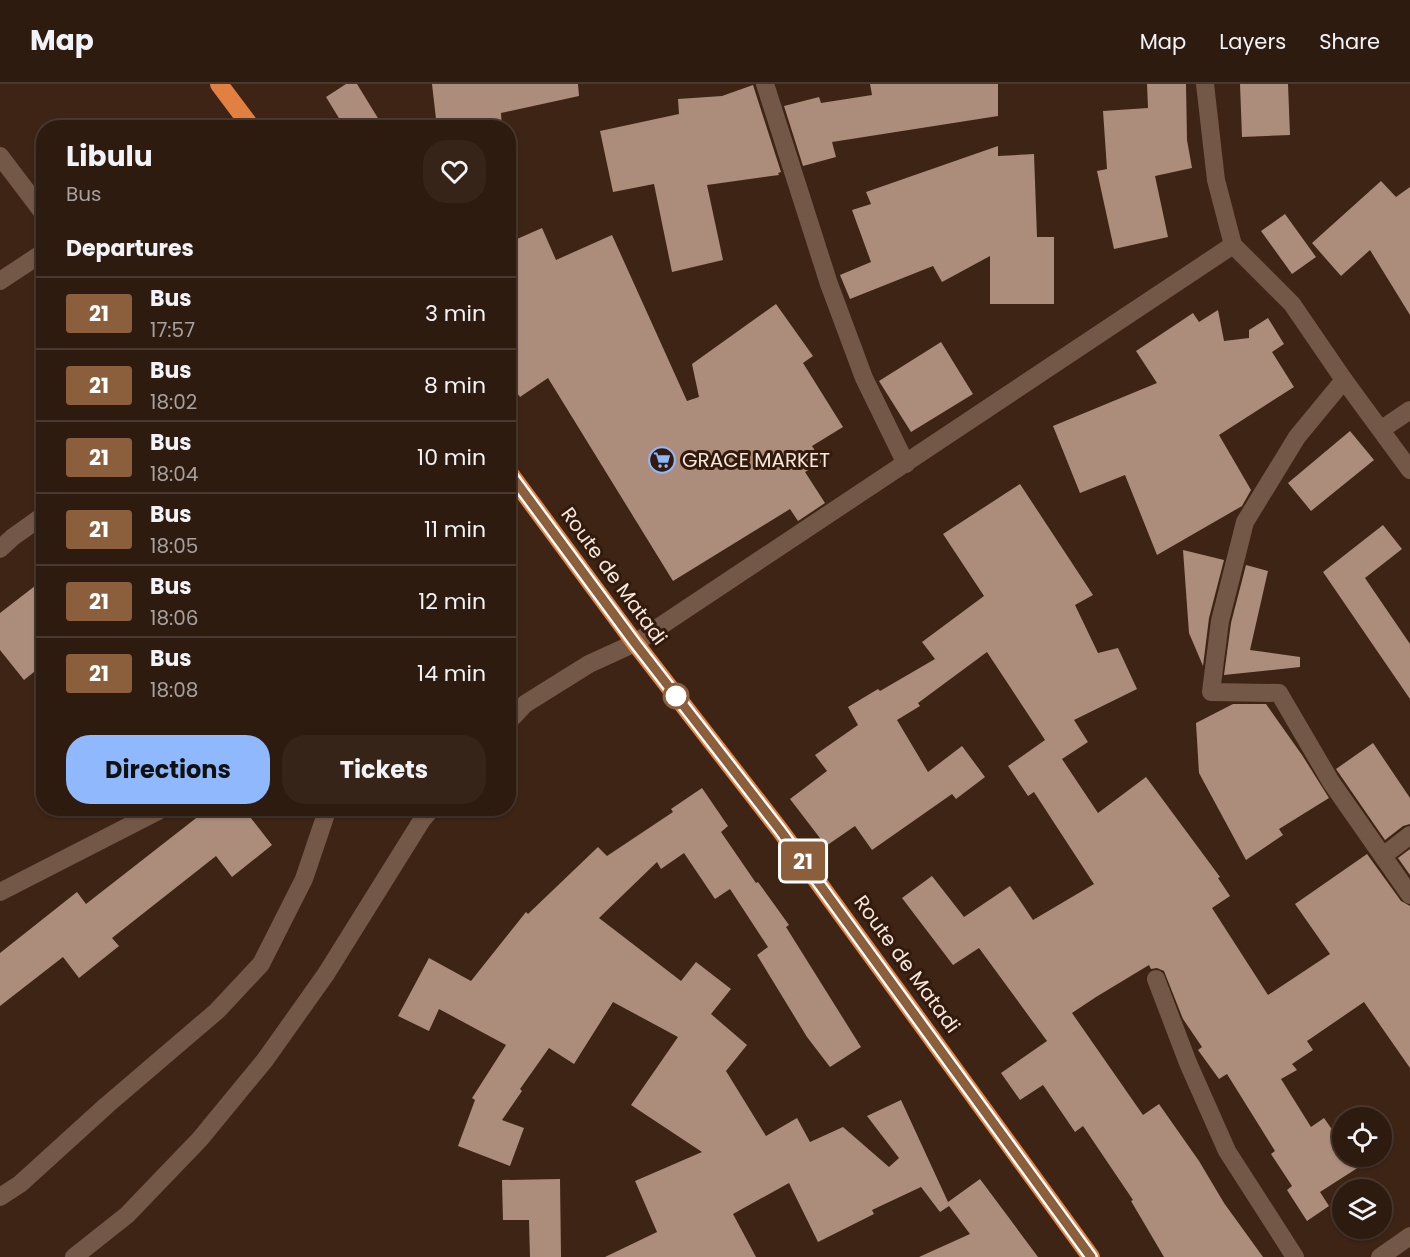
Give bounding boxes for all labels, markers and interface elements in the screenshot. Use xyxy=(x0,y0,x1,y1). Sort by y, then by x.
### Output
text: Map xyxy=(30,21,94,60)
text: Map xyxy=(1140,27,1186,56)
text: Layers xyxy=(1219,27,1286,56)
text: Share xyxy=(1319,27,1380,56)
text: Libulu xyxy=(66,137,153,176)
button: heart xyxy=(423,140,486,203)
text: Bus xyxy=(66,180,102,208)
text: Departures xyxy=(66,233,194,264)
text: Bus xyxy=(150,283,192,314)
text: 3 min xyxy=(425,298,486,329)
text: 21 xyxy=(89,299,109,328)
text: 17:57 xyxy=(150,316,195,344)
text: Bus xyxy=(150,355,192,386)
text: 8 min xyxy=(424,370,486,401)
text: 21 xyxy=(89,371,109,400)
text: 18:02 xyxy=(150,388,197,416)
text: Bus xyxy=(150,427,192,458)
text: 10 min xyxy=(417,442,486,473)
text: 21 xyxy=(89,443,109,472)
supermarket icon: GRACE MARKET xyxy=(647,445,677,475)
place label: GRACE MARKET xyxy=(682,446,830,474)
text: 18:04 xyxy=(150,460,198,488)
text: Bus xyxy=(150,499,192,530)
street label: Route de Matadi xyxy=(554,501,674,651)
text: 11 min xyxy=(424,514,486,545)
text: 21 xyxy=(89,515,109,544)
text: 18:05 xyxy=(150,532,198,560)
text: Bus xyxy=(150,571,192,602)
text: 12 min xyxy=(418,586,486,617)
text: 21 xyxy=(89,587,109,616)
text: 18:06 xyxy=(150,604,199,632)
text: Bus xyxy=(150,643,192,674)
text: 14 min xyxy=(417,658,486,689)
text: 21 xyxy=(89,659,109,688)
text: 18:08 xyxy=(150,676,198,704)
unlabelled marker xyxy=(663,683,689,709)
button: Directions xyxy=(66,735,270,804)
button: Tickets xyxy=(282,735,486,804)
line badge: 21 xyxy=(776,842,830,880)
text: 21 xyxy=(793,847,813,876)
street label: Route de Matadi xyxy=(847,889,967,1039)
map controls xyxy=(1332,1107,1392,1239)
button: locate xyxy=(1332,1107,1392,1167)
button: layers xyxy=(1332,1179,1392,1239)

